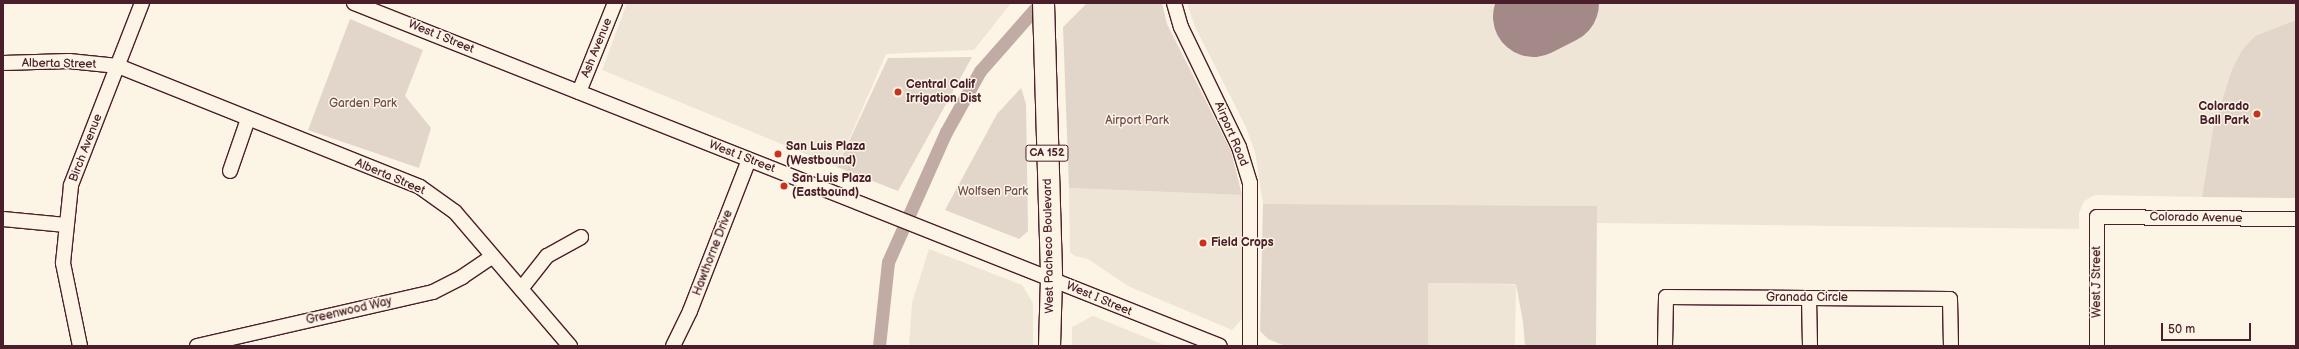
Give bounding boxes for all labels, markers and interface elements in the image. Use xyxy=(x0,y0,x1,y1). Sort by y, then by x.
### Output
street label: Ash Avenue xyxy=(579,16,615,80)
street label: West I Street xyxy=(406,17,476,57)
street label: Alberta Street xyxy=(22,56,96,72)
place label: Central Calif Irrigation Dist xyxy=(906,78,981,106)
marker: Central Calif Irrigation Dist xyxy=(893,87,903,97)
park label: Garden Park xyxy=(329,97,397,111)
street label: Airport Road xyxy=(1211,100,1251,168)
place label: Colorado Ball Park xyxy=(2199,100,2249,128)
marker: Colorado Ball Park xyxy=(2252,109,2262,119)
street label: Birch Avenue xyxy=(66,112,106,184)
park label: Airport Park xyxy=(1105,114,1169,128)
street label: West I Street xyxy=(707,138,777,176)
place label: San Luis Plaza (Westbound) xyxy=(786,140,865,168)
road number: CA 152 xyxy=(1025,144,1069,162)
marker: San Luis Plaza (Westbound) xyxy=(773,149,783,159)
street label: Alberta Street xyxy=(353,156,427,198)
place label: San Luis Plaza (Eastbound) xyxy=(792,172,871,200)
street label: West Pacheco Boulevard xyxy=(1041,178,1057,314)
marker: San Luis Plaza (Eastbound) xyxy=(779,181,789,191)
park label: Wolfsen Park xyxy=(958,185,1028,199)
street label: Hawthorne Drive xyxy=(690,208,736,298)
street label: Colorado Avenue xyxy=(2149,210,2243,226)
place label: Field Crops xyxy=(1211,236,1274,250)
marker: Field Crops xyxy=(1198,238,1208,248)
street label: West J Street xyxy=(2090,246,2104,318)
street label: West I Street xyxy=(1064,279,1134,319)
street label: Granada Circle xyxy=(1766,291,1848,305)
street label: Greenwood Way xyxy=(304,294,394,328)
scale bar xyxy=(2163,315,2253,341)
text: 50 m xyxy=(2168,322,2195,337)

